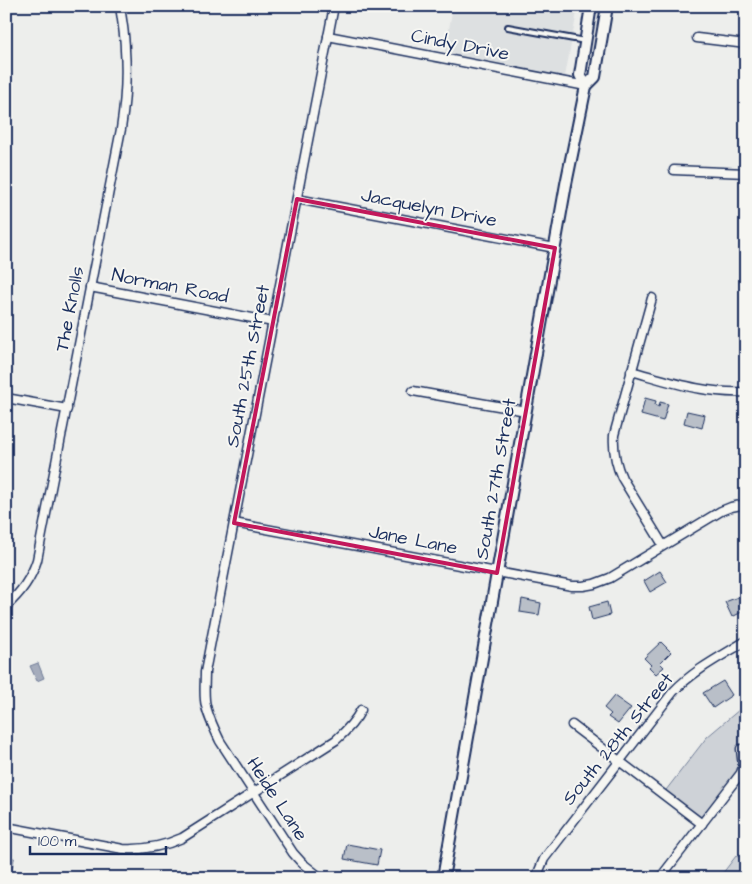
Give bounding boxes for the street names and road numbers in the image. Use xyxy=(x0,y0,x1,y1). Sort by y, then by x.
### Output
street label: Cindy Drive xyxy=(408,22,511,69)
street label: Jacquelyn Drive xyxy=(359,182,499,235)
street label: Norman Road xyxy=(109,261,231,311)
street label: The Knolls xyxy=(49,264,91,354)
street label: South 25th Street xyxy=(219,282,277,450)
street label: South 27th Street xyxy=(469,396,524,562)
street label: Jane Lane xyxy=(366,518,460,562)
street label: South 28th Street xyxy=(556,667,680,811)
street label: Heide Lane xyxy=(240,752,314,846)

